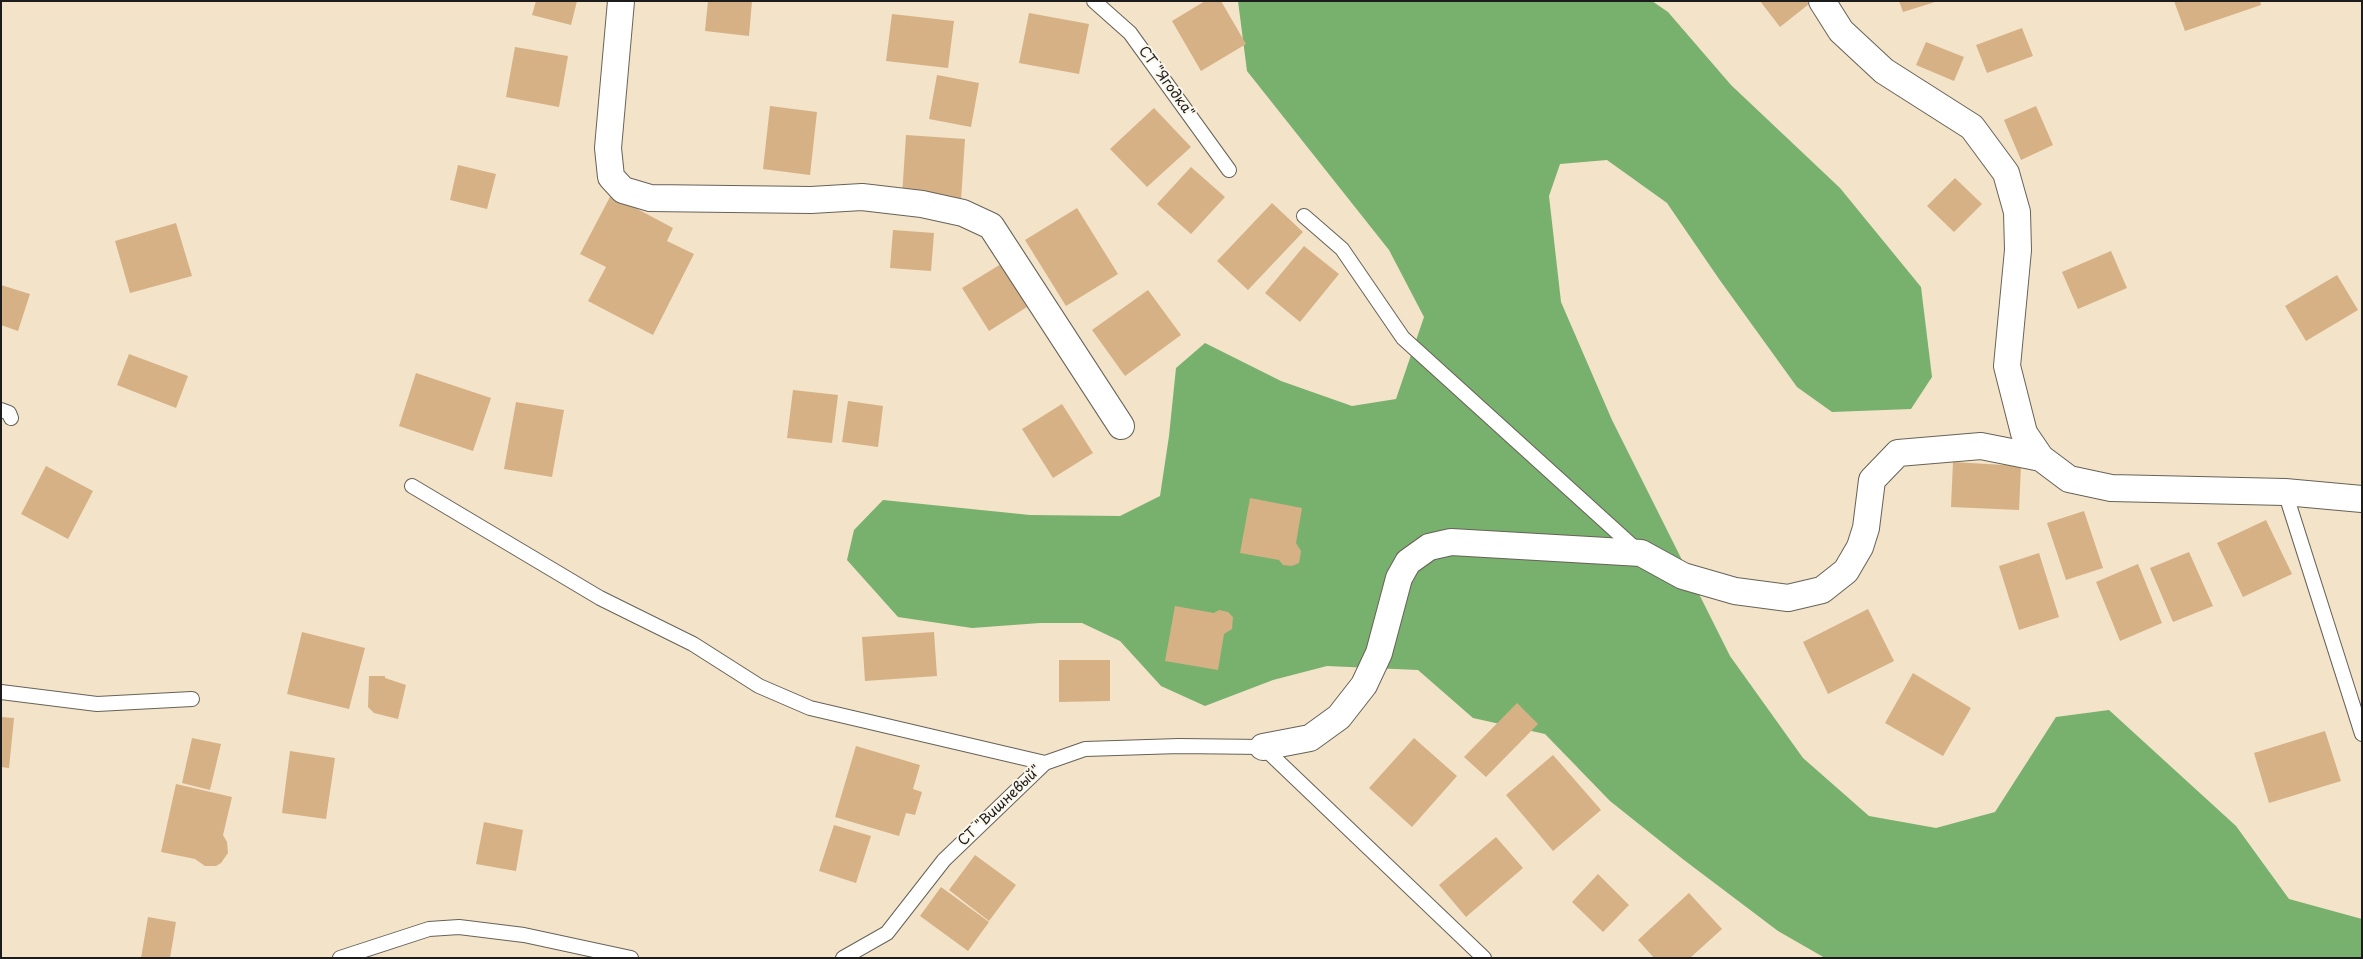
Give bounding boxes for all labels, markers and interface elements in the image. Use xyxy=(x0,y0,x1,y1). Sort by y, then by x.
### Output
street label: СТ "Ягодка" xyxy=(1135,43,1197,121)
street label: СТ "Вишневый" xyxy=(955,762,1045,850)

